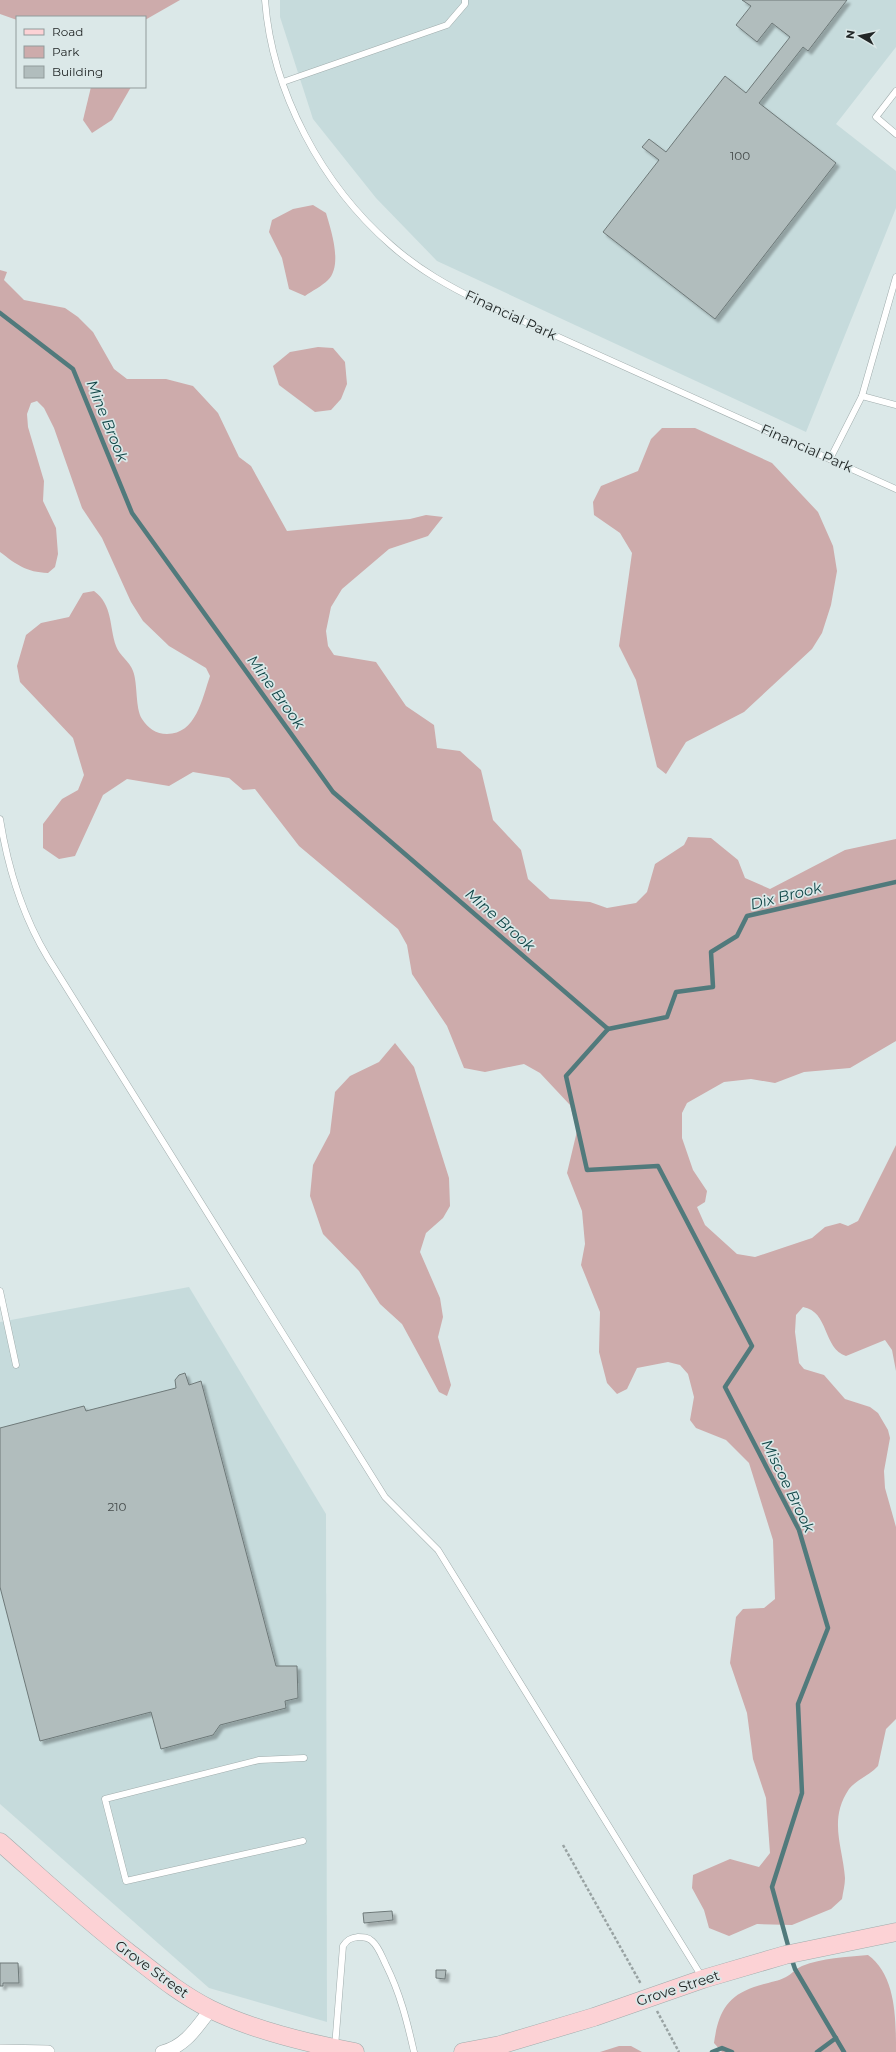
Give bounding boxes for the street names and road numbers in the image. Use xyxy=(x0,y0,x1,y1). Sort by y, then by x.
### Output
street label: Financial Park xyxy=(462,286,560,344)
street label: Financial Park xyxy=(758,420,856,477)
street label: Grove Street xyxy=(112,1936,193,2002)
street label: Grove Street xyxy=(634,1966,722,2010)

